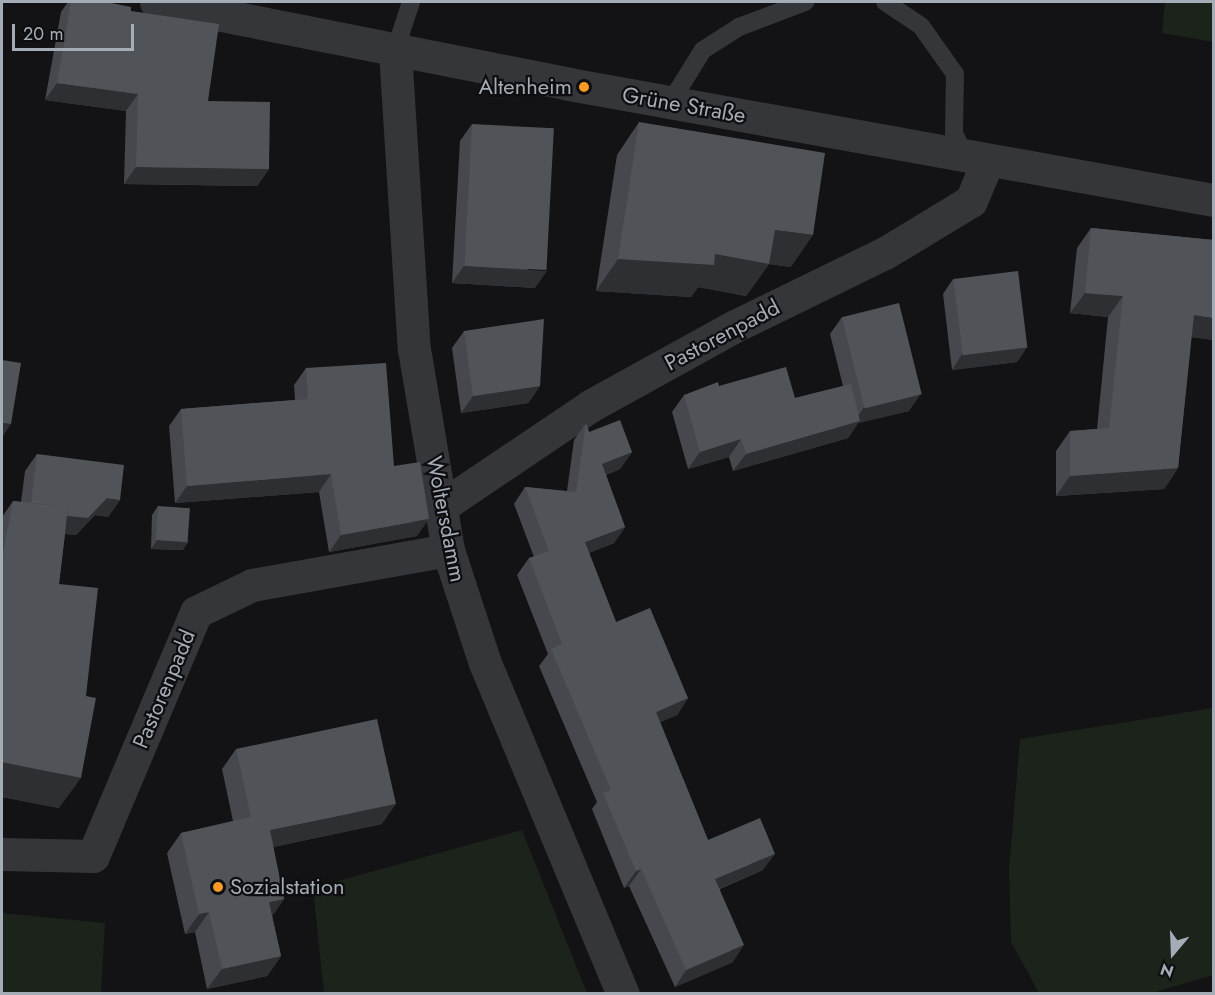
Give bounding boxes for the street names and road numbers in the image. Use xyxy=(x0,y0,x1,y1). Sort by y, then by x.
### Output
street label: Grüne Straße xyxy=(620,81,748,129)
street label: Pastorenpadd xyxy=(660,294,784,376)
street label: Woltersdamm xyxy=(421,454,471,584)
street label: Pastorenpadd xyxy=(127,626,201,752)

